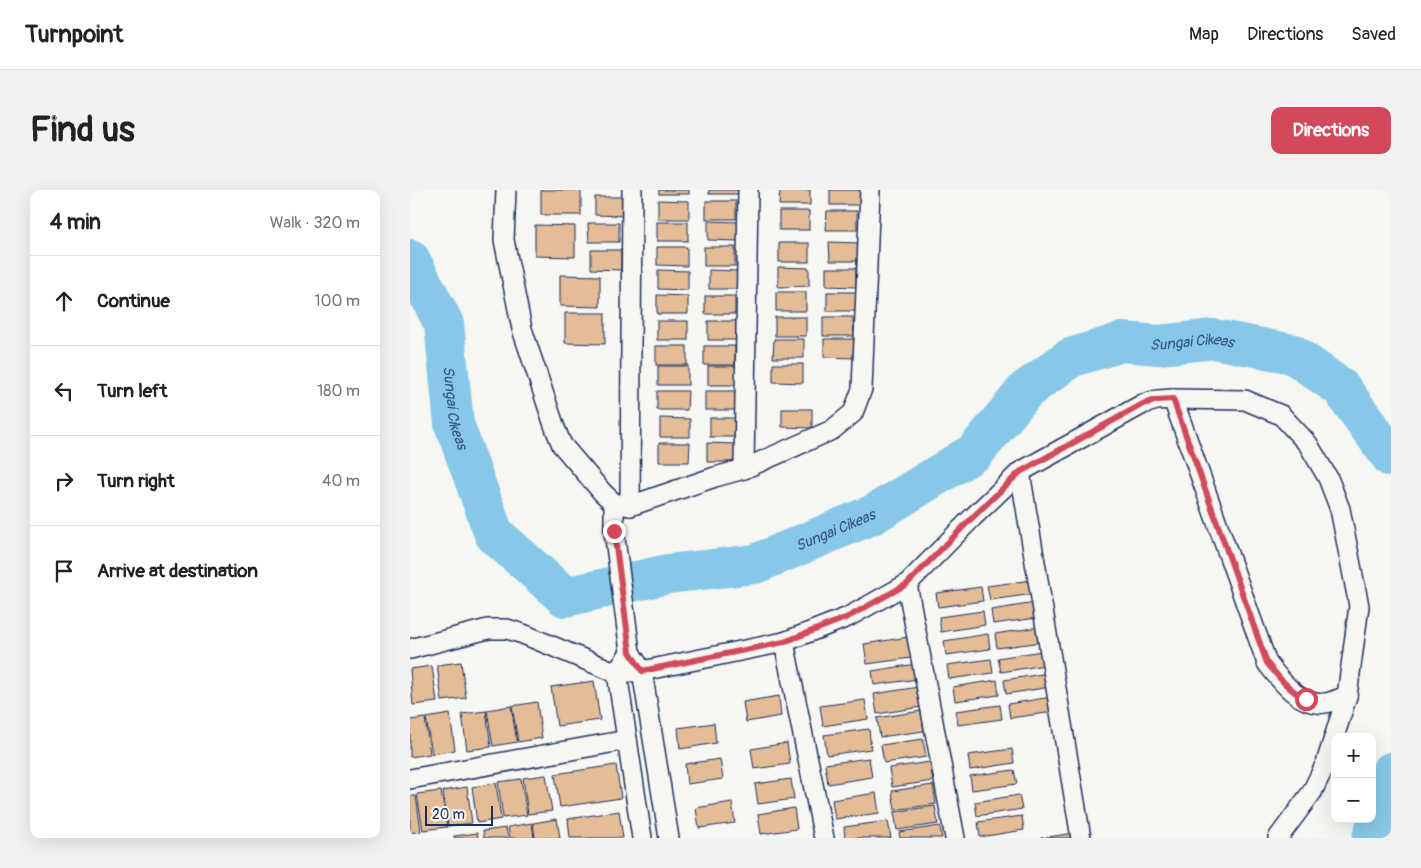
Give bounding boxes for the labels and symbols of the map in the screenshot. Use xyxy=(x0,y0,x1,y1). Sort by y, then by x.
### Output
water label: Sungai Cikeas xyxy=(1149,330,1238,355)
water label: Sungai Cikeas xyxy=(438,365,472,454)
water label: Sungai Cikeas xyxy=(793,505,880,556)
route end xyxy=(603,520,626,543)
route start xyxy=(1295,688,1318,711)
scale bar xyxy=(425,803,492,826)

